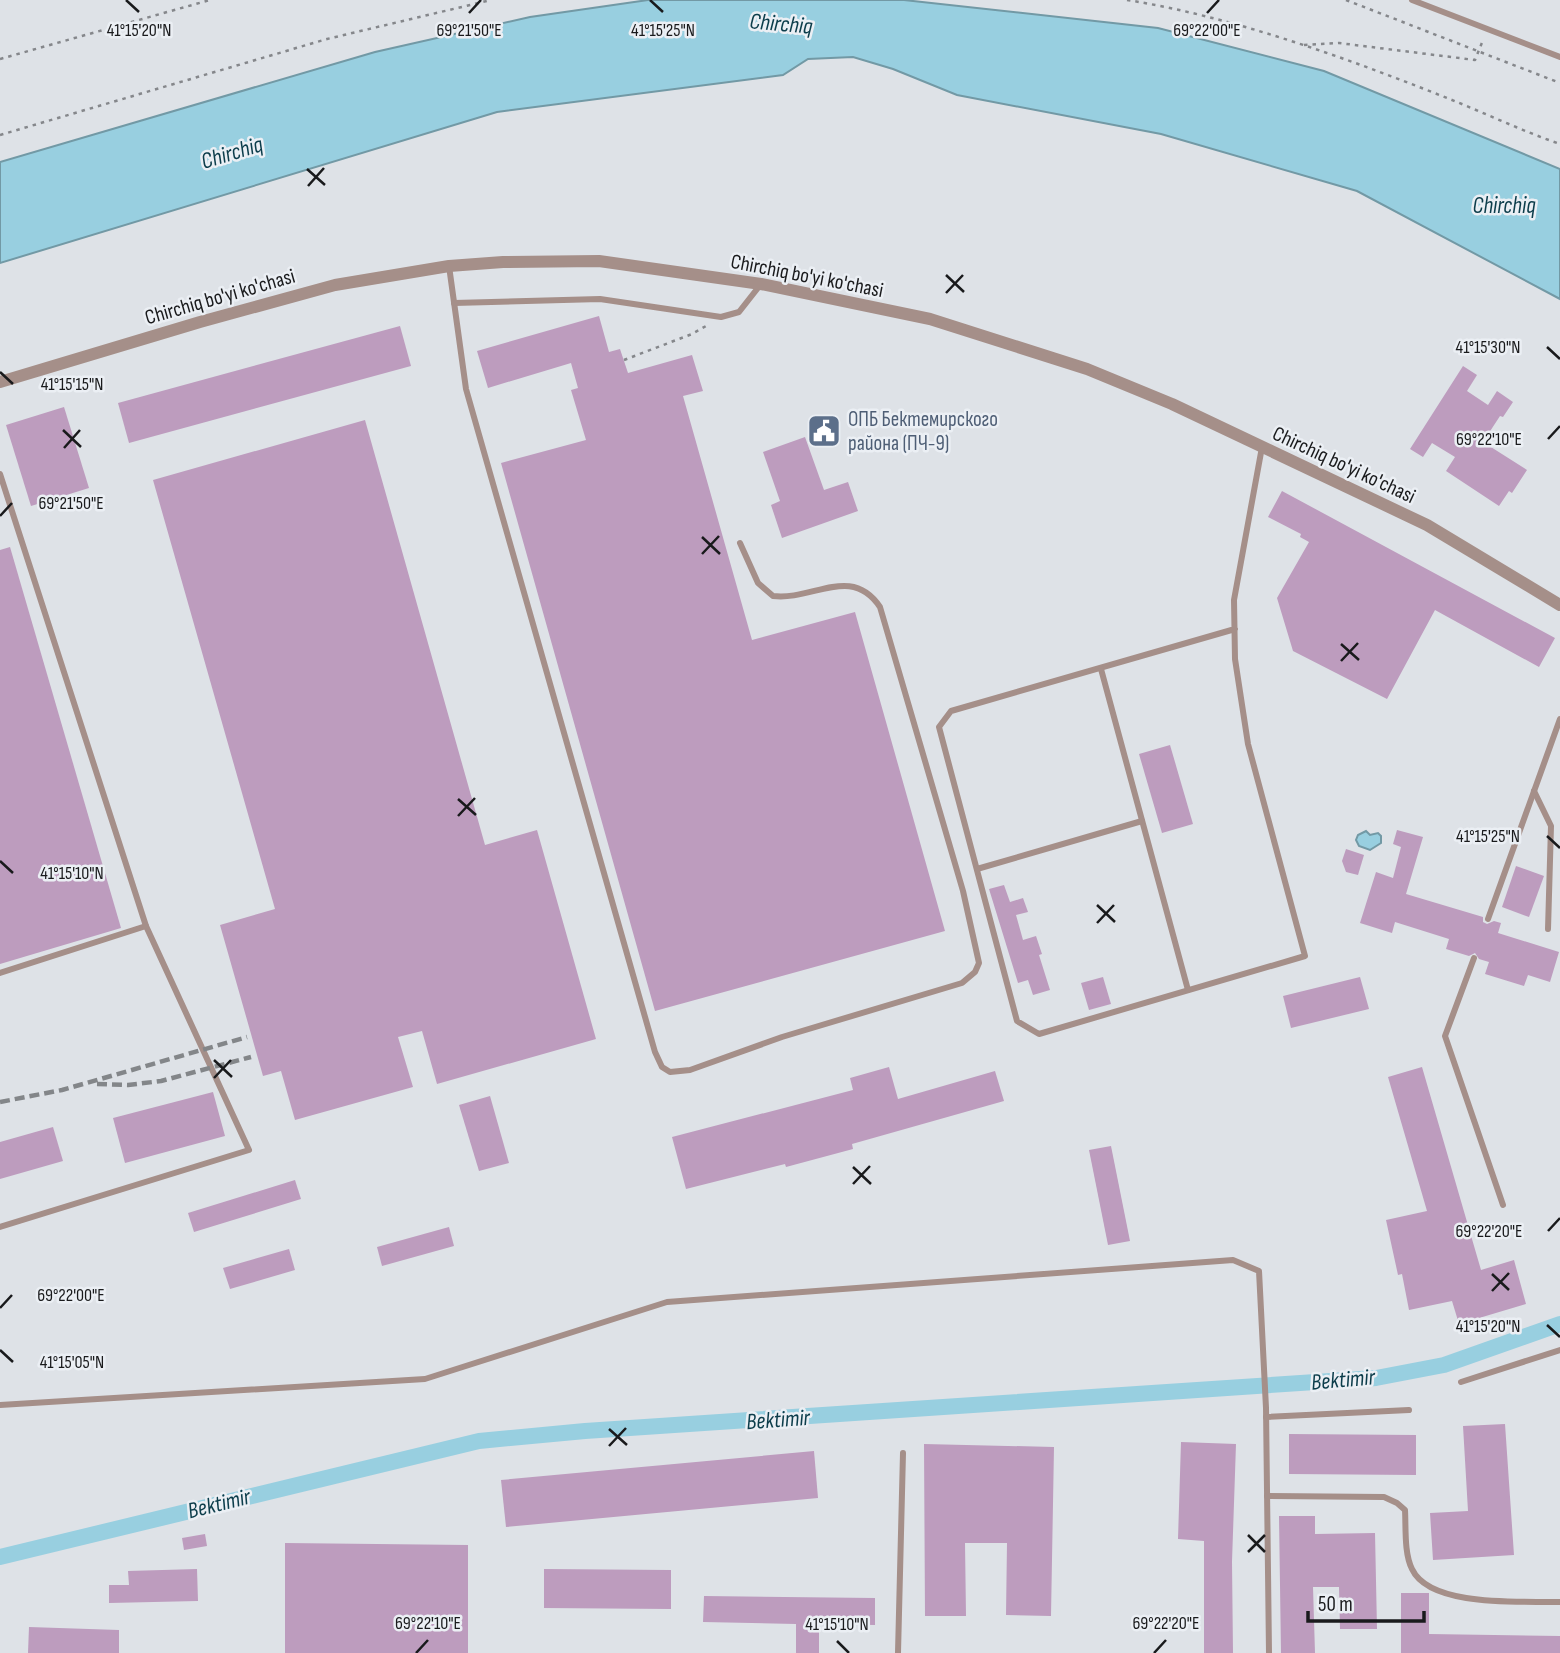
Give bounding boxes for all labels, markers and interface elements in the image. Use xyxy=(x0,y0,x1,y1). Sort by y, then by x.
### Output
water label: Chirchiq xyxy=(748,7,814,41)
text: 41°15'20"N xyxy=(107,20,171,41)
text: 69°21'50"E xyxy=(436,20,502,41)
text: 41°15'25"N xyxy=(631,20,695,41)
text: 69°22'00"E xyxy=(1173,20,1241,41)
water label: Chirchiq xyxy=(198,130,267,176)
water label: Chirchiq xyxy=(1472,192,1536,220)
street label: Chirchiq bo'yi ko'chasi xyxy=(729,249,885,303)
street label: Chirchiq bo'yi ko'chasi xyxy=(142,264,298,330)
text: 41°15'30"N xyxy=(1456,337,1520,358)
text: 41°15'15"N xyxy=(41,374,103,395)
place label: ОПБ Бектемирского района (ПЧ-9) xyxy=(848,407,998,456)
public building icon: ОПБ Бектемирского района (ПЧ-9) xyxy=(805,412,843,450)
street label: Chirchiq bo'yi ko'chasi xyxy=(1269,421,1419,509)
text: 69°22'10"E xyxy=(1456,429,1522,450)
text: 69°21'50"E xyxy=(38,493,104,514)
text: 41°15'25"N xyxy=(1456,826,1520,847)
text: 41°15'10"N xyxy=(40,863,104,884)
text: 69°22'20"E xyxy=(1456,1221,1522,1242)
text: 69°22'00"E xyxy=(37,1285,105,1306)
text: 41°15'20"N xyxy=(1456,1316,1520,1337)
text: 41°15'05"N xyxy=(40,1352,104,1373)
water label: Bektimir xyxy=(1310,1363,1378,1397)
water label: Bektimir xyxy=(745,1404,812,1436)
water label: Bektimir xyxy=(185,1482,255,1525)
scale bar xyxy=(1308,1580,1424,1624)
text: 50 m xyxy=(1318,1592,1353,1617)
text: 69°22'10"E xyxy=(395,1613,461,1634)
text: 69°22'20"E xyxy=(1133,1613,1199,1634)
text: 41°15'10"N xyxy=(805,1614,869,1635)

